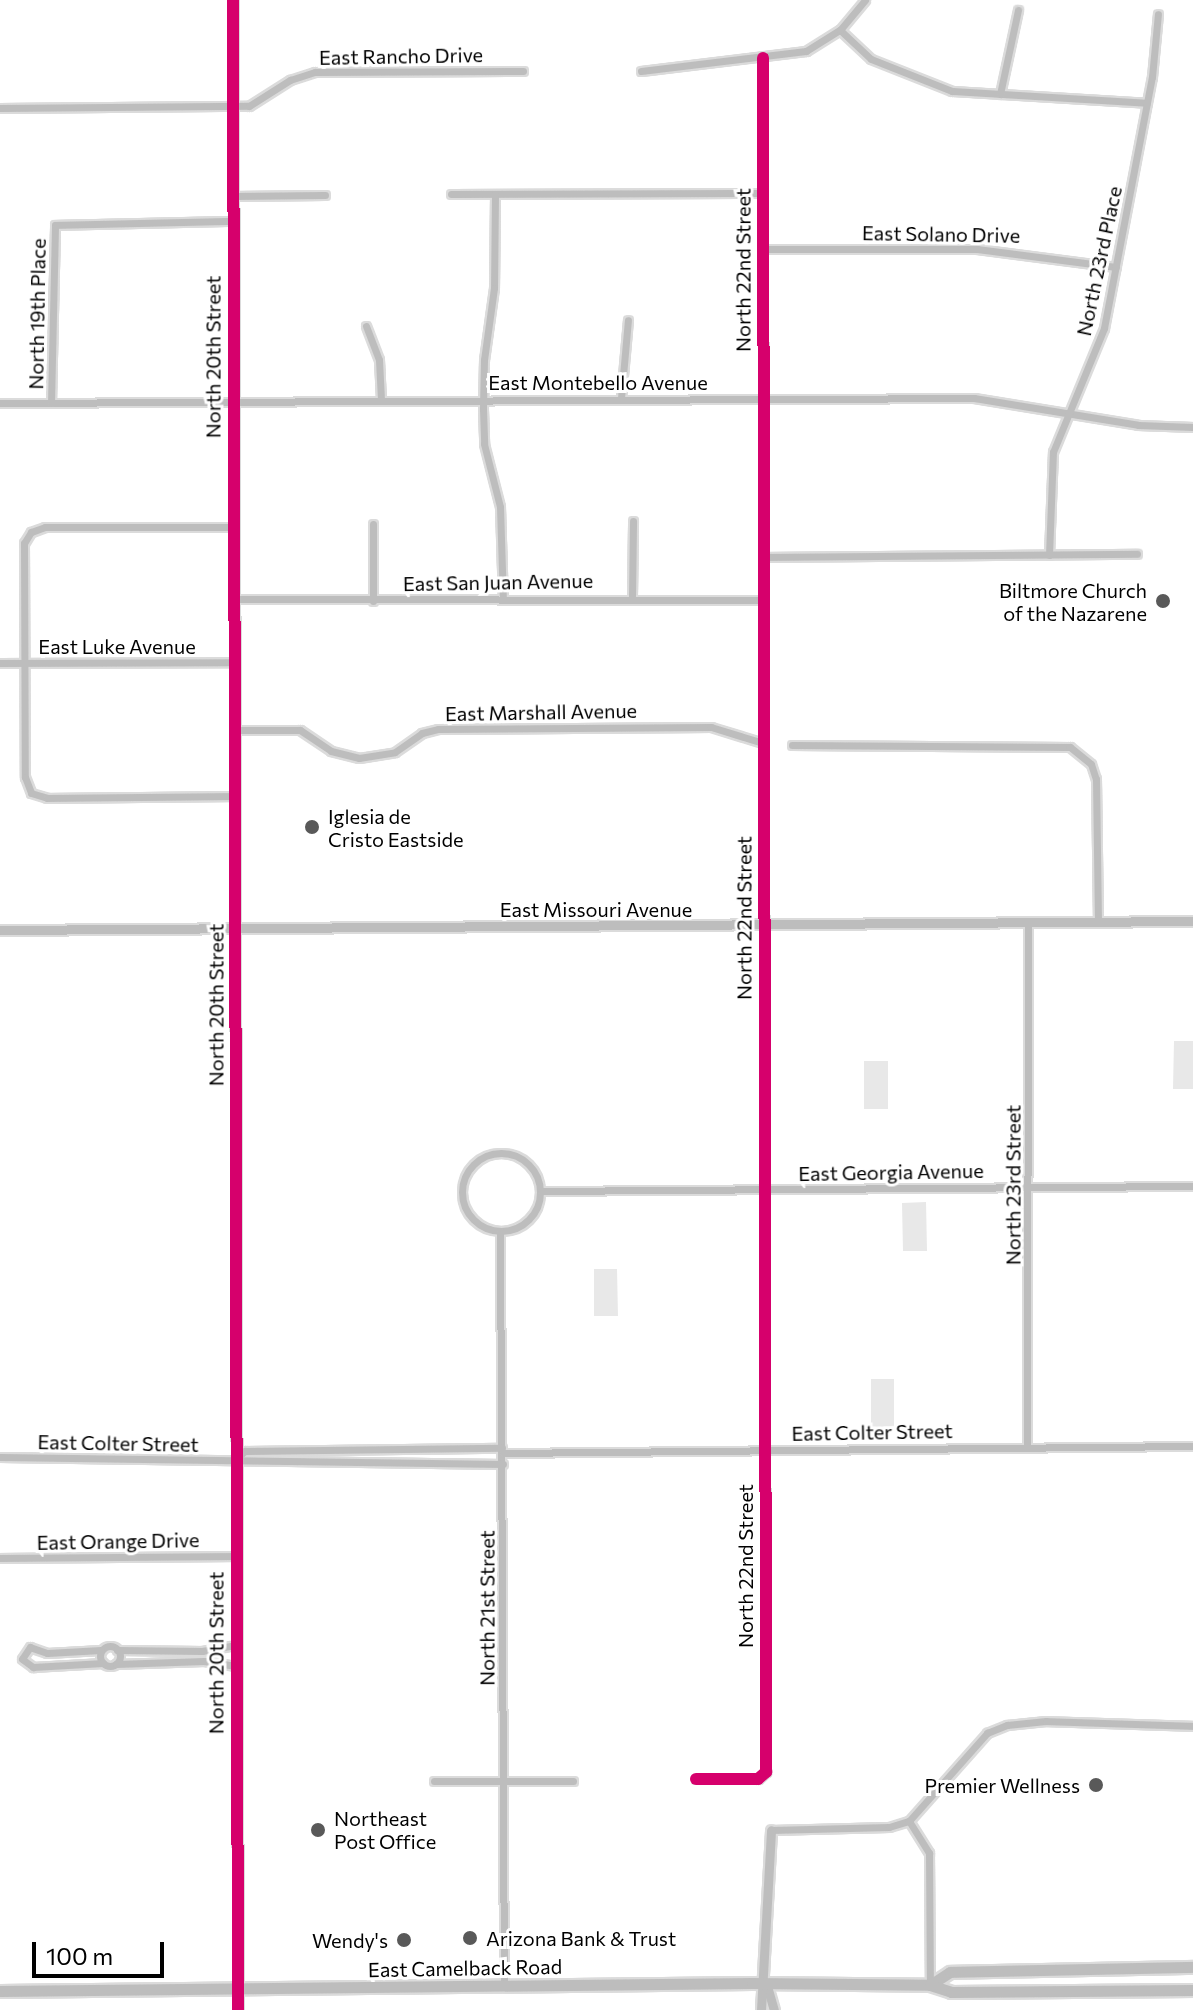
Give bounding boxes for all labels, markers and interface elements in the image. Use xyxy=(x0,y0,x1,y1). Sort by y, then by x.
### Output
street label: East Rancho Drive xyxy=(319,43,483,69)
street label: North 23rd Place xyxy=(1071,184,1127,338)
street label: North 22nd Street xyxy=(731,188,755,352)
street label: East Solano Drive xyxy=(862,221,1020,247)
street label: North 19th Place xyxy=(24,238,50,390)
street label: North 20th Street xyxy=(201,276,225,438)
street label: East Montebello Avenue xyxy=(488,370,708,394)
street label: East San Juan Avenue xyxy=(403,568,593,596)
place label: Biltmore Church of the Nazarene xyxy=(999,578,1147,625)
marker: Biltmore Church of the Nazarene xyxy=(1154,592,1172,610)
street label: East Luke Avenue xyxy=(38,634,196,658)
street label: East Marshall Avenue xyxy=(445,698,637,726)
place label: Iglesia de Cristo Eastside xyxy=(328,804,464,851)
marker: Iglesia de Cristo Eastside xyxy=(303,818,321,836)
street label: North 22nd Street xyxy=(732,836,756,1000)
street label: East Missouri Avenue xyxy=(500,897,692,921)
street label: North 20th Street xyxy=(204,924,228,1086)
street label: North 23rd Street xyxy=(1001,1105,1025,1265)
street label: East Georgia Avenue xyxy=(798,1158,984,1186)
street label: East Colter Street xyxy=(791,1419,953,1445)
street label: East Colter Street xyxy=(37,1430,199,1456)
street label: North 22nd Street xyxy=(733,1484,757,1648)
street label: East Orange Drive xyxy=(36,1528,200,1554)
street label: North 21st Street xyxy=(475,1530,499,1686)
street label: North 20th Street xyxy=(204,1572,228,1734)
place label: Premier Wellness xyxy=(924,1773,1080,1797)
marker: Premier Wellness xyxy=(1087,1776,1105,1794)
place label: Northeast Post Office xyxy=(334,1806,436,1853)
marker: Northeast Post Office xyxy=(309,1821,327,1839)
scale bar xyxy=(36,1926,168,1976)
place label: Arizona Bank & Trust xyxy=(486,1926,676,1950)
place label: Wendy's xyxy=(312,1928,388,1952)
marker: Arizona Bank & Trust xyxy=(461,1929,479,1947)
marker: Wendy's xyxy=(395,1931,413,1949)
text: 100 m xyxy=(46,1941,113,1970)
street label: East Camelback Road xyxy=(368,1954,562,1982)

